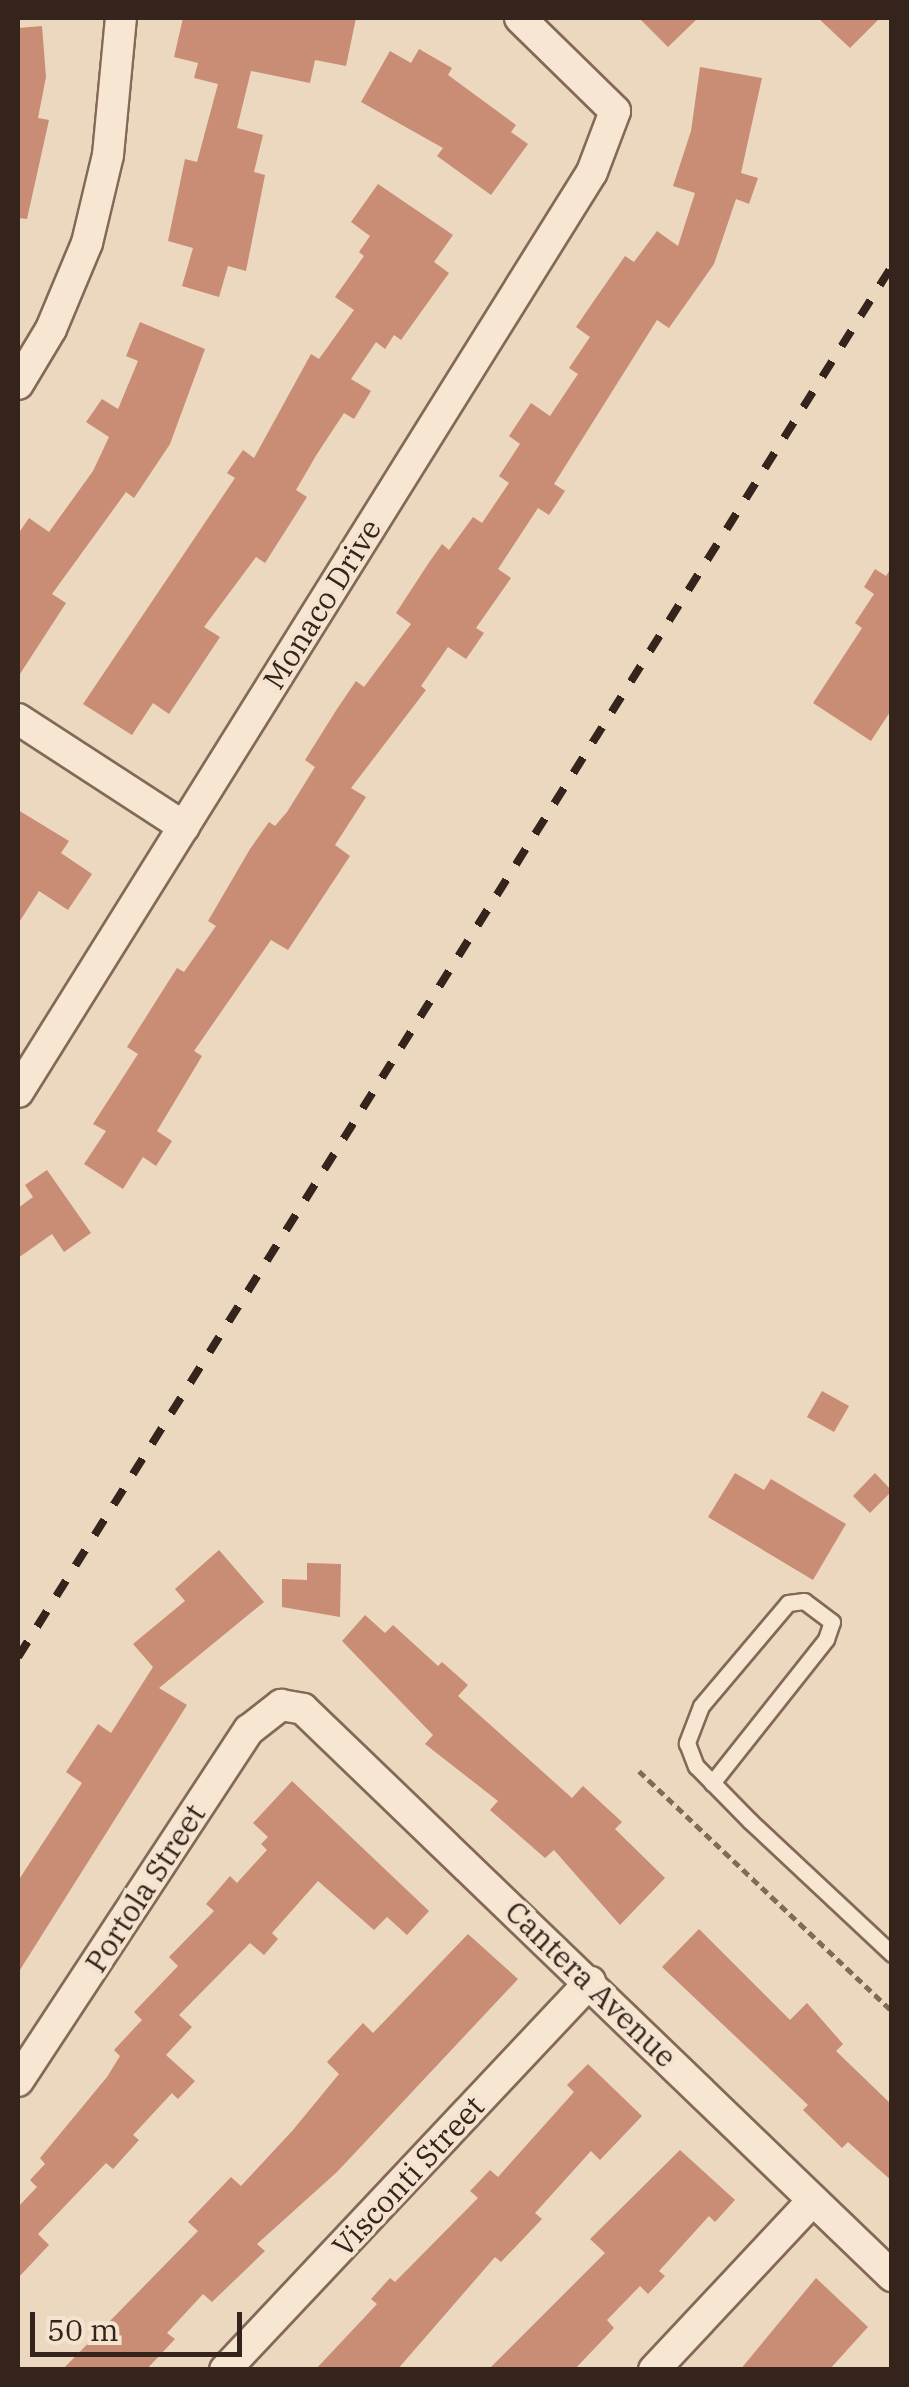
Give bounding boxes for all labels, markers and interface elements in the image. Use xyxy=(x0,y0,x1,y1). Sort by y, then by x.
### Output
street label: Monaco Drive xyxy=(255,512,389,696)
street label: Portola Street xyxy=(77,1797,213,1979)
street label: Cantera Avenue xyxy=(498,1893,684,2075)
street label: Visconti Street xyxy=(325,2088,491,2264)
scale bar xyxy=(35,2292,248,2354)
text: 50 m xyxy=(47,2310,119,2349)

